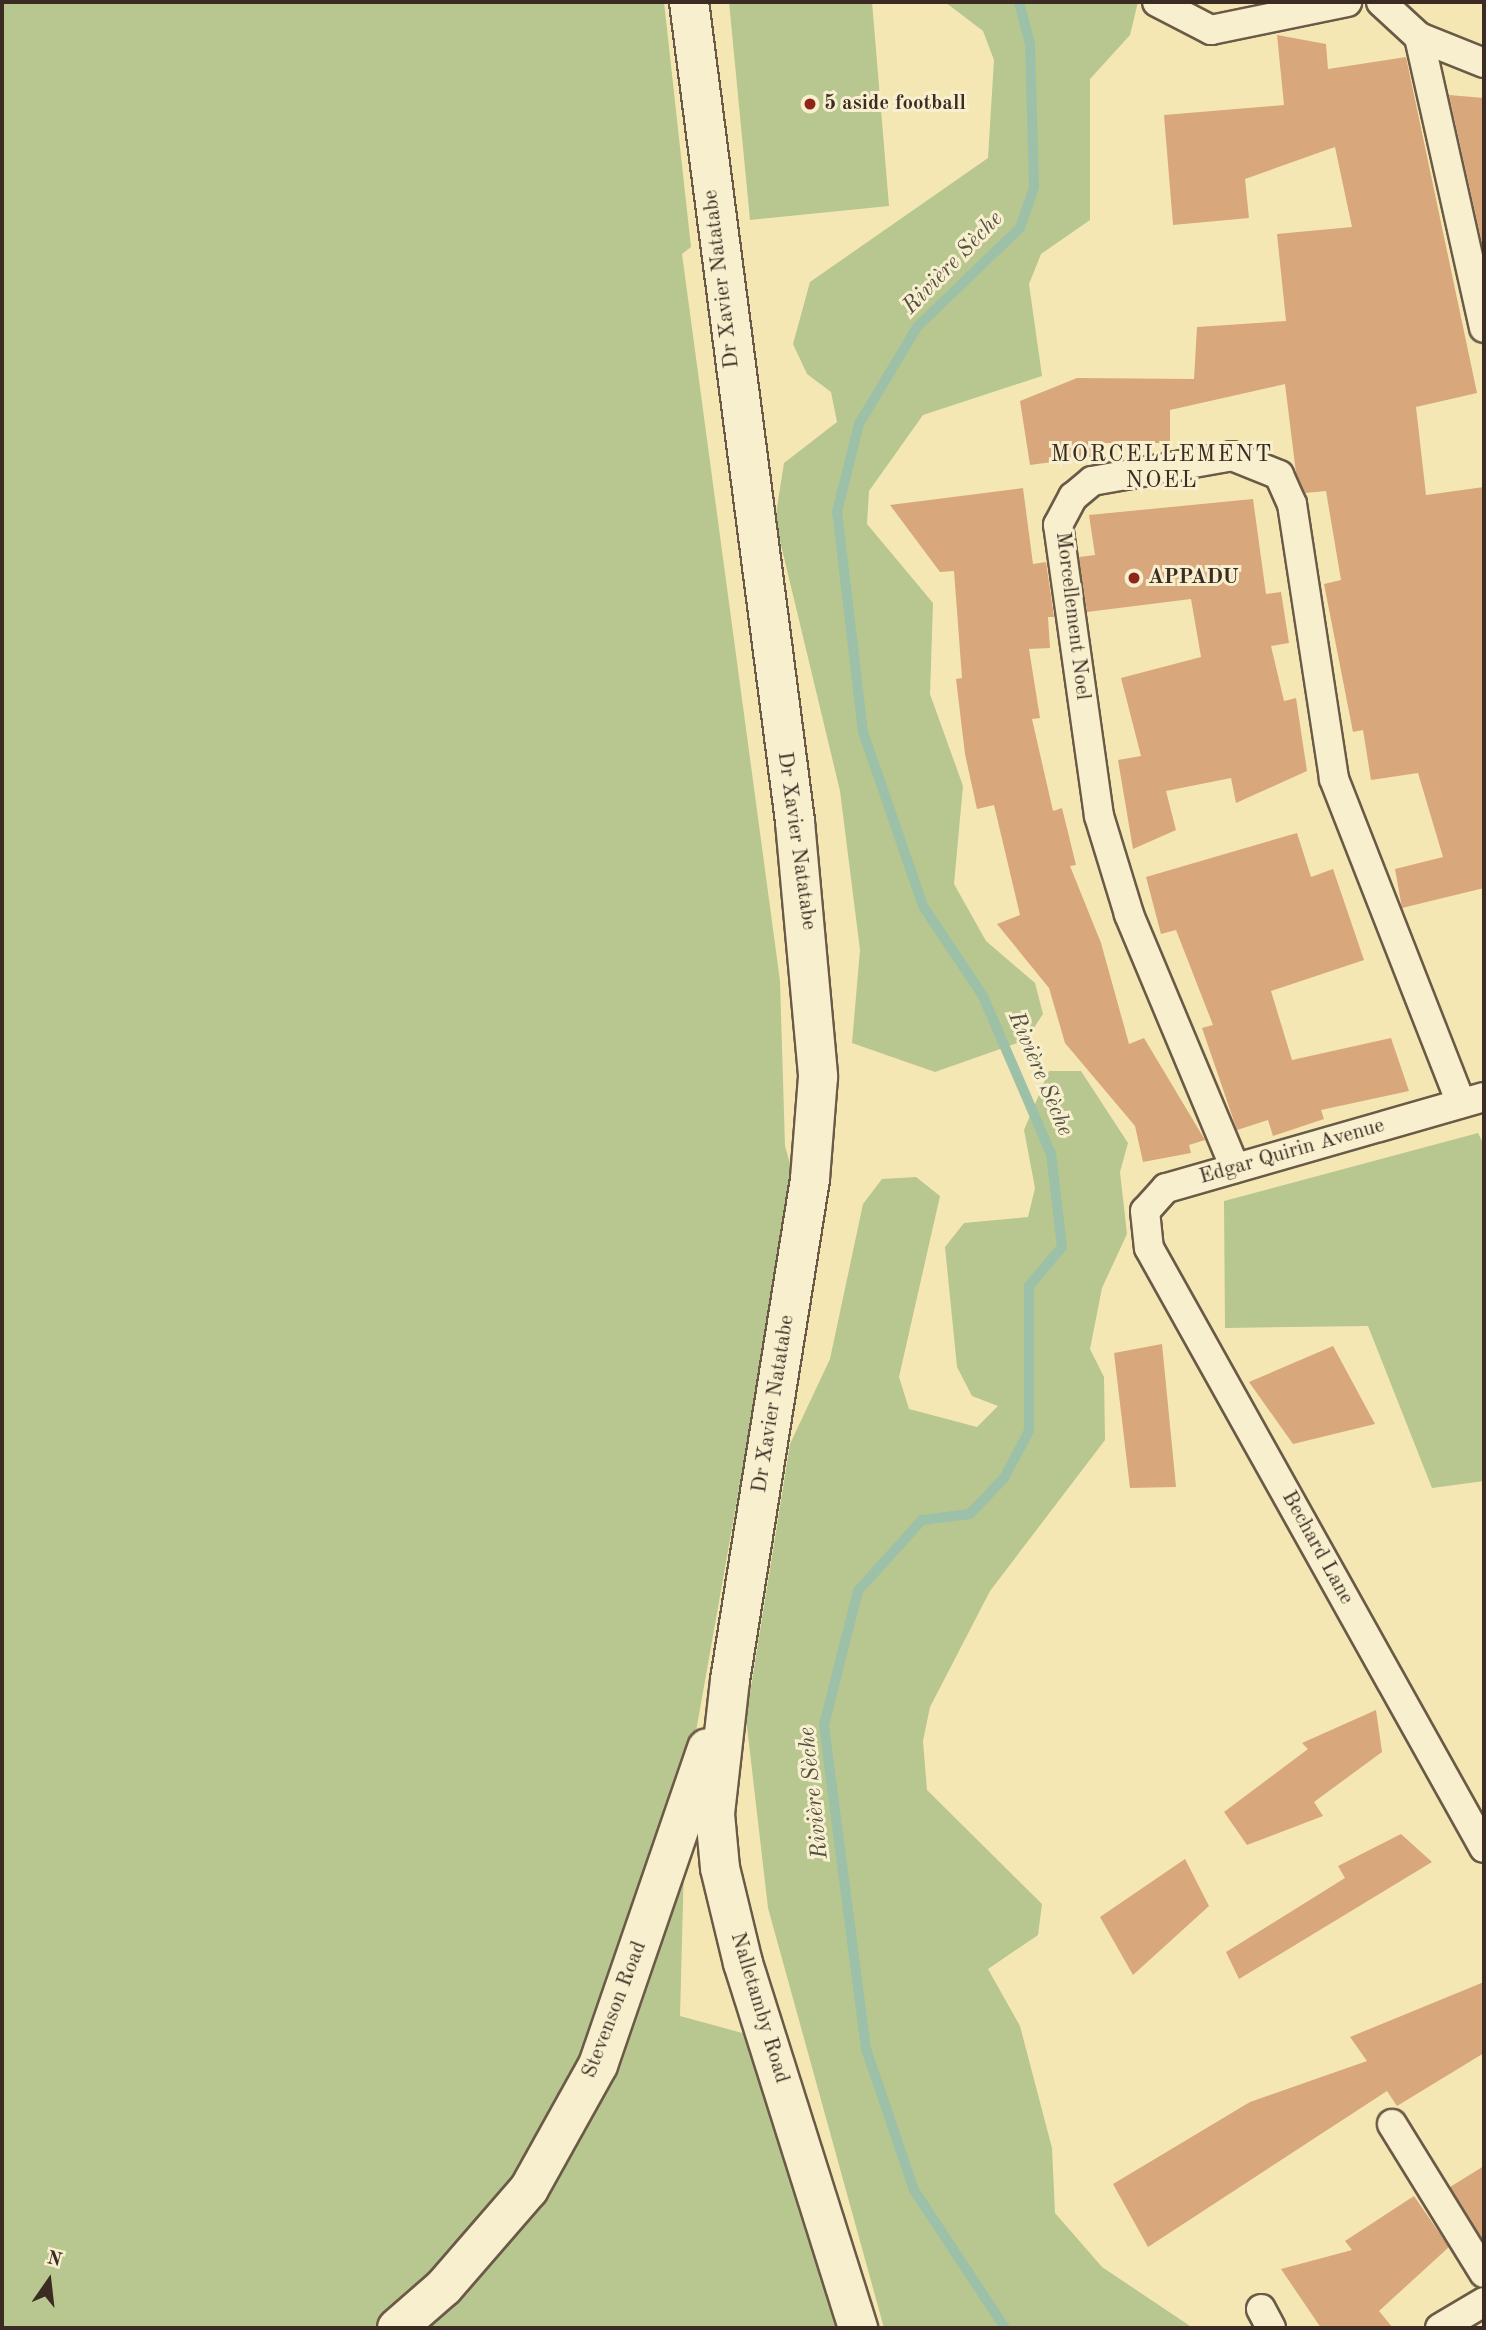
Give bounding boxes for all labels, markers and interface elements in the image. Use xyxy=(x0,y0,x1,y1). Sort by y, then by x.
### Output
place label: 5 aside football xyxy=(824,91,966,117)
marker: 5 aside football xyxy=(802,96,818,112)
street label: Dr Xavier Natatabe xyxy=(699,188,745,370)
water label: Rivière Sèche xyxy=(897,206,1009,320)
district label: MORCELLEMENT NOEL xyxy=(1052,441,1272,495)
street label: Morcellement Noel xyxy=(1049,530,1095,702)
place label: APPADU xyxy=(1148,565,1239,591)
marker: APPADU xyxy=(1126,570,1142,586)
street label: Dr Xavier Natatabe xyxy=(771,750,821,932)
water label: Rivière Sèche xyxy=(1001,1008,1079,1140)
street label: Edgar Quirin Avenue xyxy=(1197,1114,1387,1190)
street label: Dr Xavier Natatabe xyxy=(748,1313,800,1495)
street label: Bechard Lane xyxy=(1275,1487,1359,1609)
water label: Rivière Sèche xyxy=(793,1726,835,1860)
street label: Nalletamby Road xyxy=(724,1929,794,2087)
street label: Stevenson Road xyxy=(577,1938,653,2082)
north arrow xyxy=(14,2246,84,2316)
text: N xyxy=(45,2249,64,2271)

